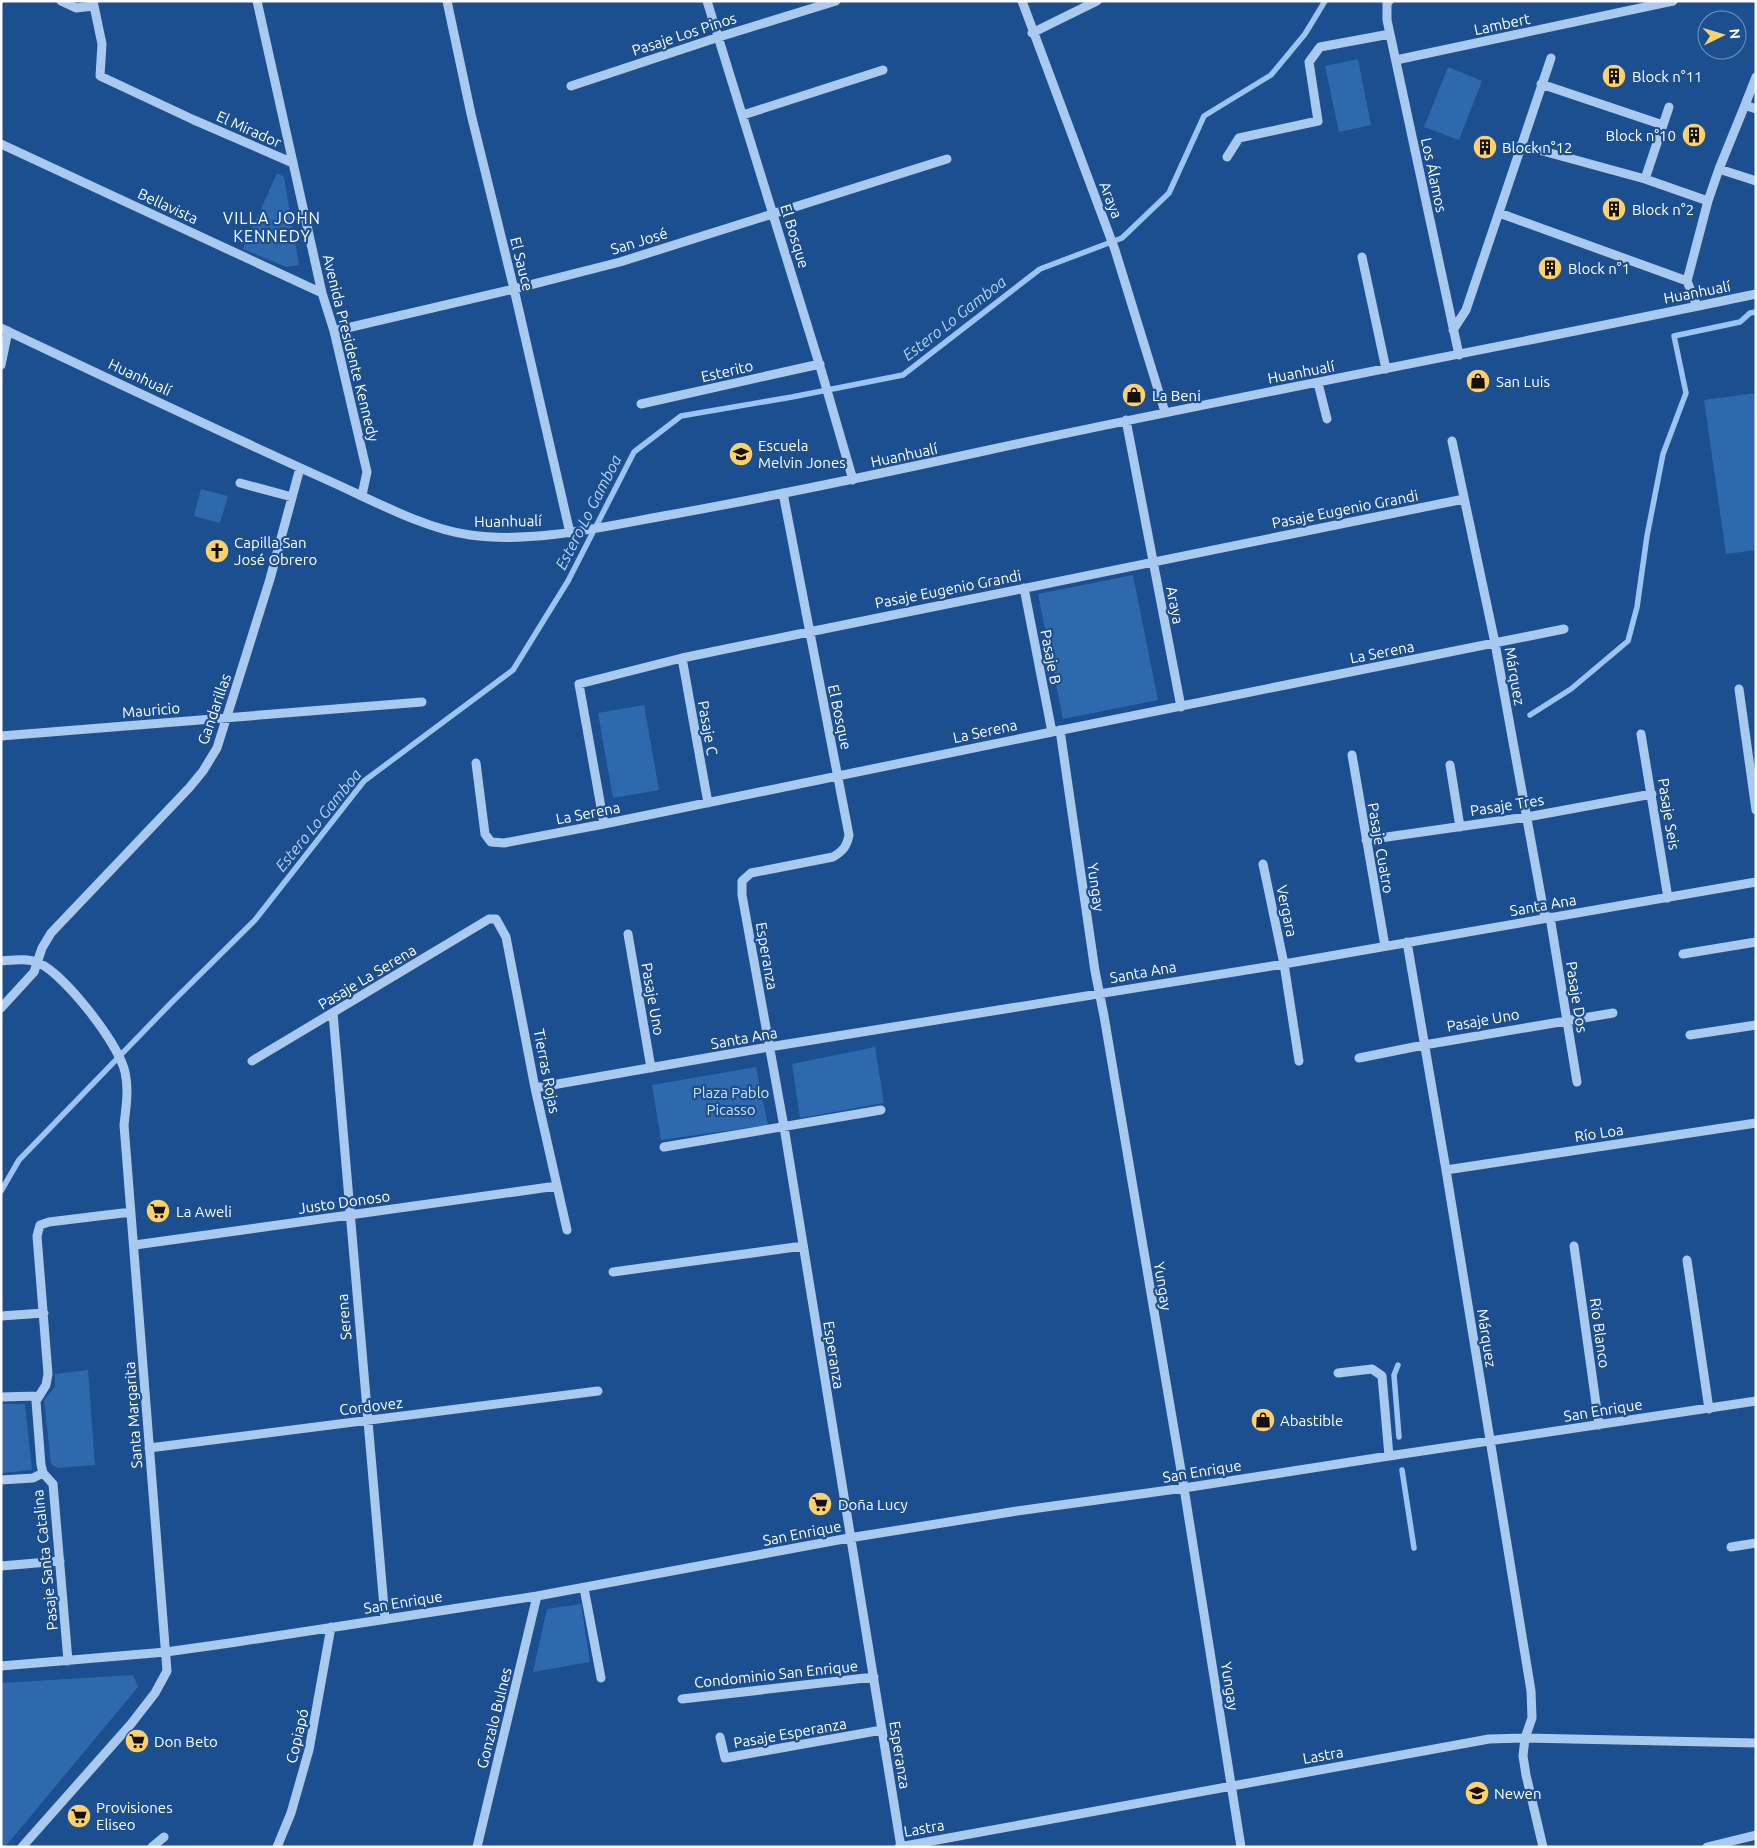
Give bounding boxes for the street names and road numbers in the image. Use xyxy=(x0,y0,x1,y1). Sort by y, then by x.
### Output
street label: Pasaje Los Pinos xyxy=(630,9,738,59)
street label: Lambert xyxy=(1472,10,1532,38)
street label: El Mirador xyxy=(214,107,284,151)
street label: Los Álamos xyxy=(1418,136,1450,214)
street label: Araya xyxy=(1096,179,1126,221)
street label: Bellavista xyxy=(135,185,201,227)
street label: El Bosque xyxy=(777,202,813,270)
street label: San José xyxy=(609,224,669,258)
street label: El Sauce xyxy=(507,235,537,293)
street label: Avenida Presidente Kennedy xyxy=(320,253,382,443)
street label: Huanhualí xyxy=(1662,277,1732,307)
street label: Huanhualí xyxy=(106,355,175,399)
street label: Esterito xyxy=(699,357,755,385)
street label: Huanhualí xyxy=(1266,357,1336,387)
street label: Huanhualí xyxy=(869,440,939,470)
street label: Pasaje Eugenio Grandi xyxy=(1270,486,1420,532)
street label: Huanhualí xyxy=(474,512,542,530)
street label: Pasaje Eugenio Grandi xyxy=(873,566,1023,612)
street label: Araya xyxy=(1163,585,1187,625)
street label: Pasaje B xyxy=(1037,628,1065,686)
street label: La Serena xyxy=(1348,637,1416,667)
street label: Márquez xyxy=(1502,646,1529,707)
street label: Gandarillas xyxy=(194,671,234,747)
street label: El Bosque xyxy=(825,683,855,751)
street label: Mauricio xyxy=(121,699,181,721)
street label: Pasaje C xyxy=(695,699,721,757)
street label: La Serena xyxy=(951,716,1019,746)
street label: Pasaje Seis xyxy=(1655,777,1683,851)
street label: Pasaje Tres xyxy=(1469,791,1545,819)
street label: La Serena xyxy=(554,798,622,828)
street label: Pasaje Cuatro xyxy=(1365,801,1397,895)
street label: Yungay xyxy=(1084,862,1108,912)
street label: Vergara xyxy=(1273,883,1301,939)
street label: Santa Ana xyxy=(1508,891,1578,919)
street label: Esperanza xyxy=(753,921,781,991)
street label: Pasaje La Serena xyxy=(315,941,419,1013)
street label: Santa Ana xyxy=(1108,958,1178,986)
street label: Pasaje Dos xyxy=(1563,960,1591,1034)
street label: Pasaje Uno xyxy=(638,961,668,1037)
street label: Pasaje Uno xyxy=(1445,1005,1521,1035)
street label: Santa Ana xyxy=(709,1024,779,1052)
street label: Tierras Rojas xyxy=(530,1027,564,1115)
street label: Río Loa xyxy=(1573,1121,1625,1145)
street label: Justo Donoso xyxy=(297,1187,391,1217)
street label: Yungay xyxy=(1151,1260,1175,1312)
street label: Serena xyxy=(334,1293,354,1341)
street label: Río Blanco xyxy=(1587,1297,1613,1369)
street label: Márquez xyxy=(1474,1308,1500,1369)
street label: Esperanza xyxy=(820,1320,848,1390)
street label: Santa Margarita xyxy=(121,1361,145,1469)
street label: Cordovez xyxy=(338,1394,404,1418)
street label: San Enrique xyxy=(1562,1395,1644,1425)
street label: San Enrique xyxy=(1161,1456,1243,1486)
street label: Pasaje Santa Catalina xyxy=(29,1489,61,1631)
street label: San Enrique xyxy=(761,1517,843,1549)
street label: San Enrique xyxy=(362,1587,444,1617)
street label: Condominio San Enrique xyxy=(693,1657,859,1691)
street label: Yungay xyxy=(1218,1660,1242,1712)
street label: Gonzalo Bulnes xyxy=(473,1666,515,1770)
street label: Copiapó xyxy=(282,1707,312,1765)
street label: Pasaje Esperanza xyxy=(732,1715,848,1751)
street label: Esperanza xyxy=(886,1720,914,1790)
street label: Lastra xyxy=(1301,1743,1345,1767)
street label: Lastra xyxy=(902,1816,946,1840)

